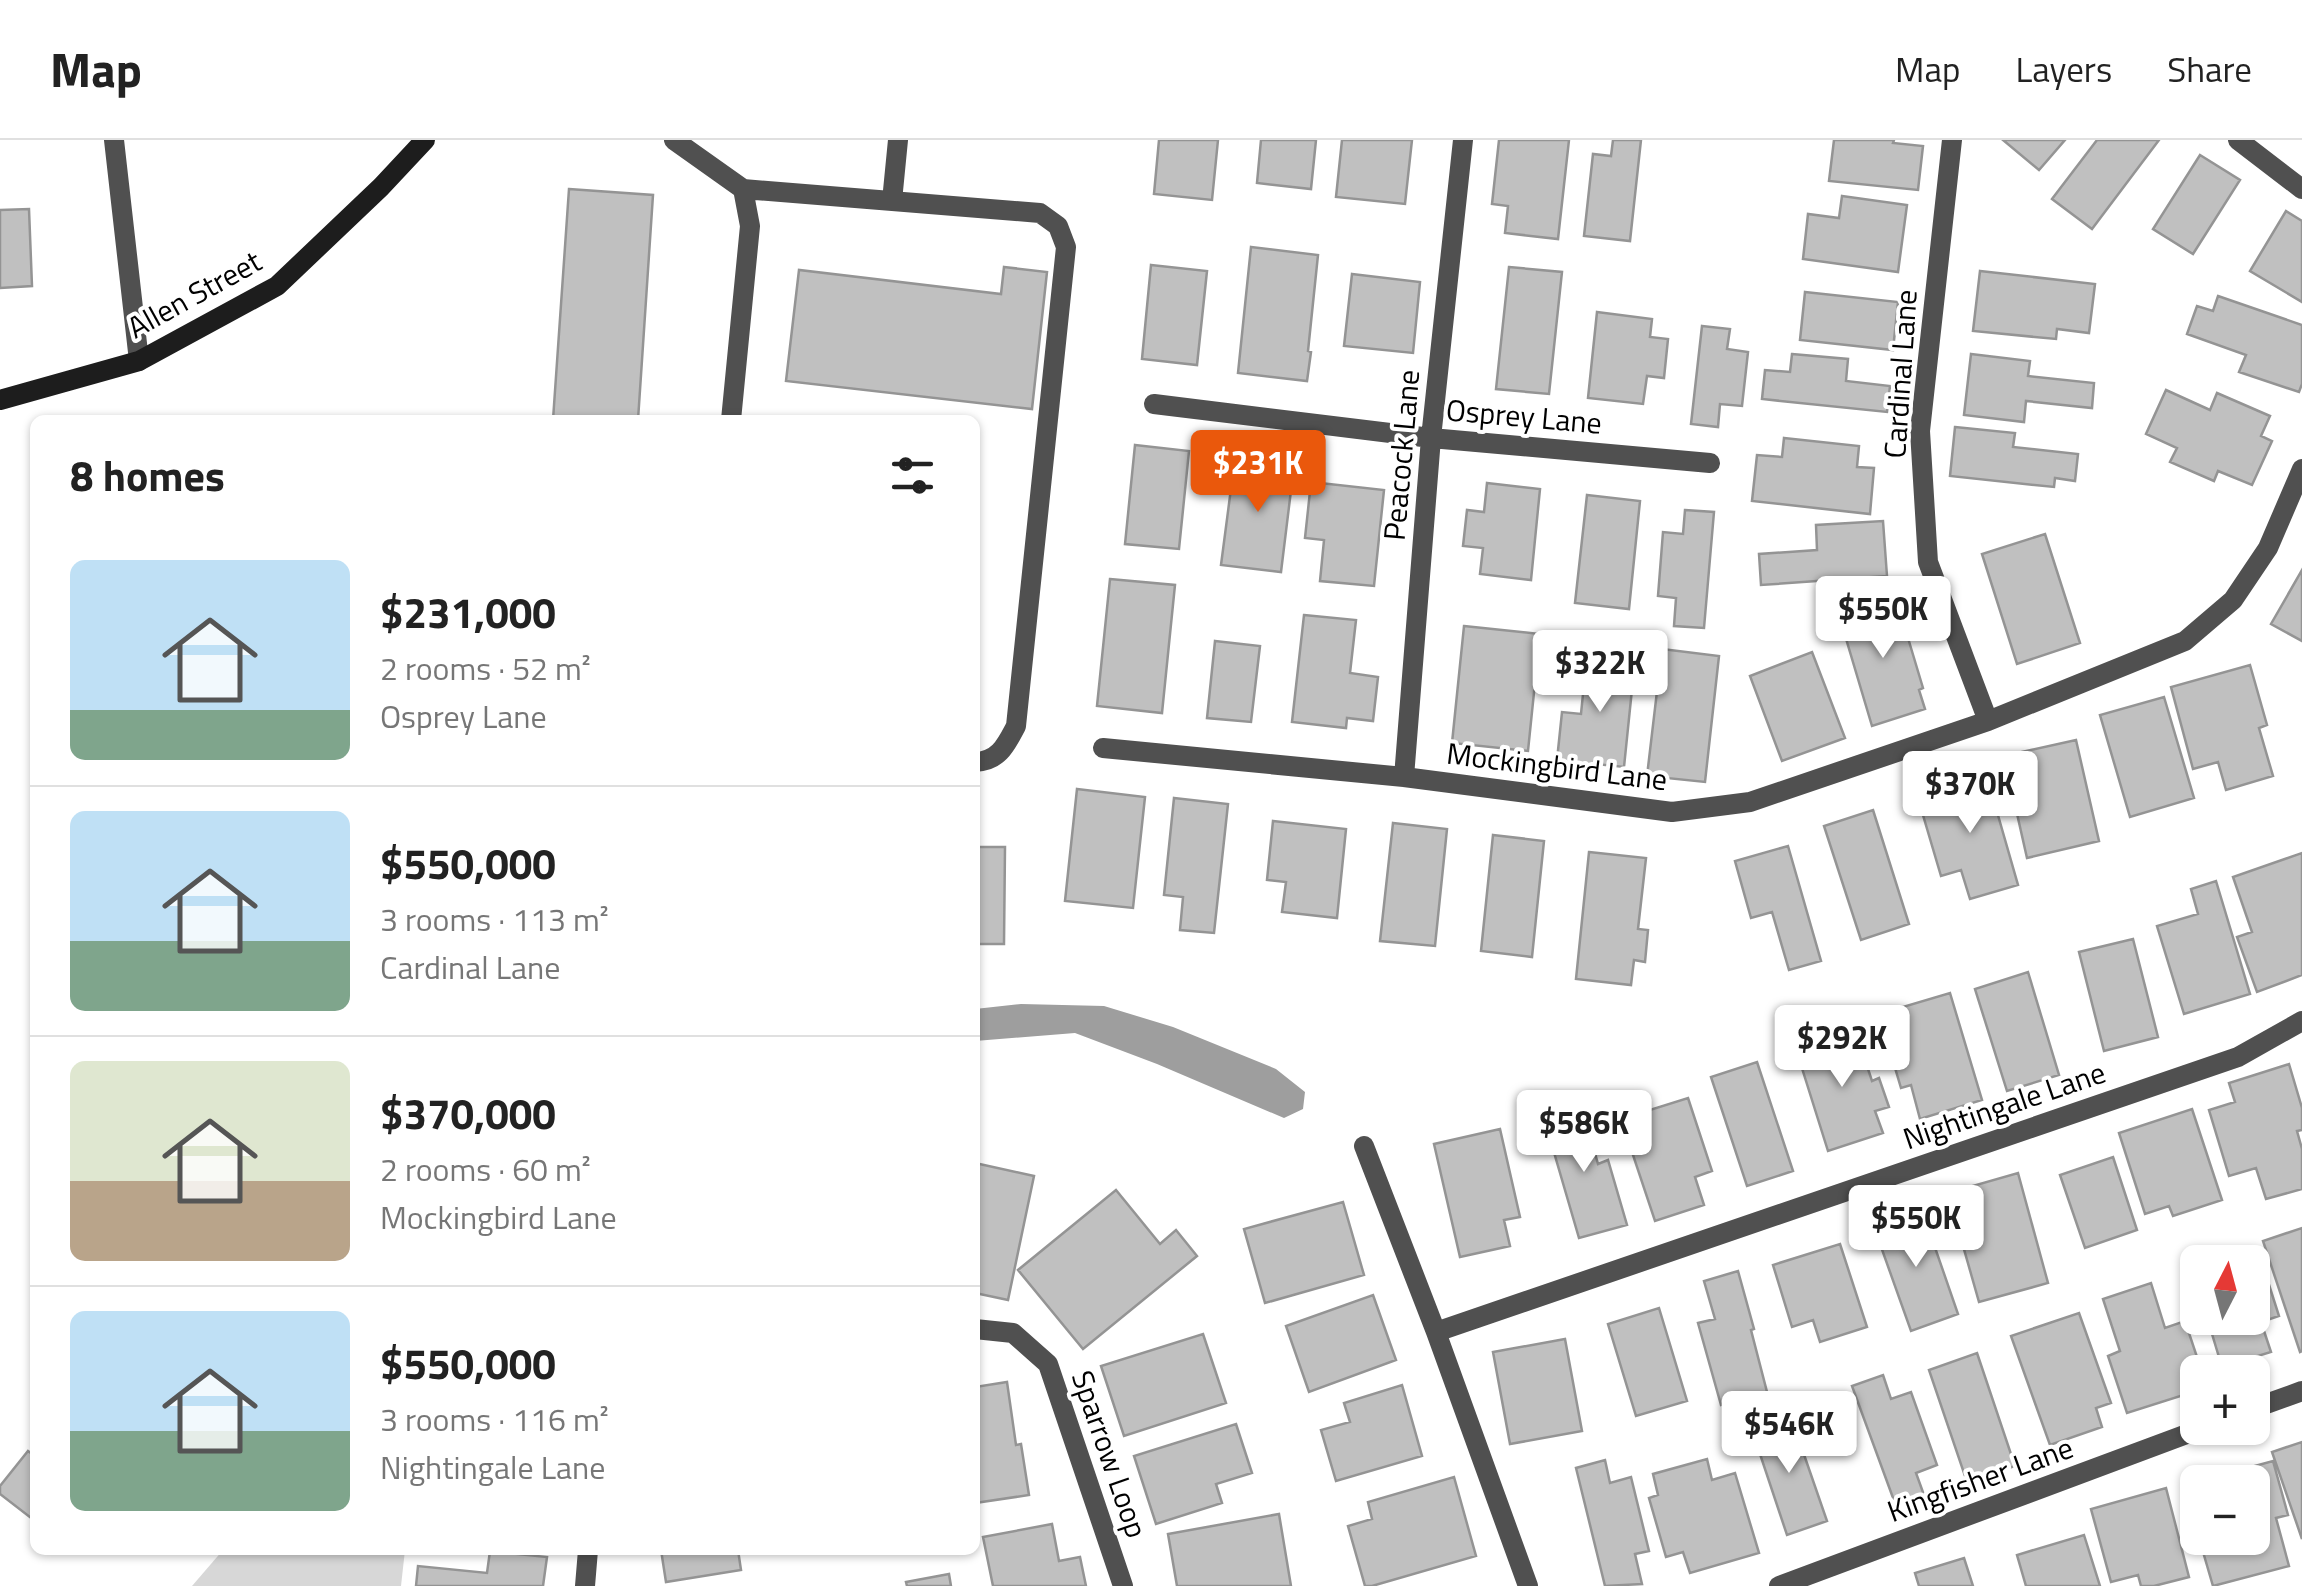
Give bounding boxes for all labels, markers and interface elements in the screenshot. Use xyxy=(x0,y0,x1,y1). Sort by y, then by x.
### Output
text: Map xyxy=(50,33,142,106)
text: Map xyxy=(1895,42,1960,96)
text: Layers xyxy=(2015,42,2112,96)
text: Share xyxy=(2167,42,2252,96)
street label: Allen Street xyxy=(119,238,270,350)
street label: Cardinal Lane xyxy=(1871,288,1929,460)
street label: Peacock Lane xyxy=(1371,368,1431,542)
street label: Osprey Lane xyxy=(1444,386,1604,446)
pin: $231K xyxy=(1188,430,1328,515)
text: $231K xyxy=(1213,438,1303,486)
text: 8 homes xyxy=(70,443,225,507)
icon: filters xyxy=(885,448,940,503)
pin: $550K xyxy=(1813,576,1953,661)
text: $231,000 xyxy=(380,580,556,644)
text: $550K xyxy=(1838,584,1928,632)
icon: home xyxy=(150,600,270,720)
pin: $322K xyxy=(1530,630,1670,715)
text: $322K xyxy=(1555,638,1645,686)
text: 2 rooms · 52 m² xyxy=(380,644,591,692)
text: Osprey Lane xyxy=(380,692,547,740)
street label: Mockingbird Lane xyxy=(1444,730,1670,802)
pin: $370K xyxy=(1900,751,2040,836)
text: $370K xyxy=(1925,759,2015,807)
text: $550,000 xyxy=(380,831,556,895)
icon: home xyxy=(150,851,270,971)
text: 3 rooms · 113 m² xyxy=(380,895,609,943)
text: Cardinal Lane xyxy=(380,943,560,991)
pin: $292K xyxy=(1772,1005,1912,1090)
text: $292K xyxy=(1797,1013,1887,1061)
street label: Nightingale Lane xyxy=(1897,1049,2111,1161)
text: $370,000 xyxy=(380,1081,556,1145)
pin: $586K xyxy=(1514,1090,1654,1175)
text: $586K xyxy=(1539,1098,1629,1146)
icon: home xyxy=(150,1101,270,1221)
text: 2 rooms · 60 m² xyxy=(380,1145,591,1193)
pin: $550K xyxy=(1846,1185,1986,1270)
text: Mockingbird Lane xyxy=(380,1193,617,1241)
text: $550K xyxy=(1871,1193,1961,1241)
north arrow xyxy=(2180,1245,2270,1335)
map controls xyxy=(2180,1245,2270,1555)
text: $550,000 xyxy=(380,1331,556,1395)
icon: home xyxy=(150,1351,270,1471)
button: + xyxy=(2180,1355,2270,1445)
street label: Sparrow Loop xyxy=(1060,1364,1160,1544)
pin: $546K xyxy=(1719,1391,1859,1476)
text: 3 rooms · 116 m² xyxy=(380,1395,609,1443)
text: $546K xyxy=(1744,1399,1834,1447)
street label: Kingfisher Lane xyxy=(1881,1424,2079,1534)
text: Nightingale Lane xyxy=(380,1443,605,1491)
button: − xyxy=(2180,1465,2270,1555)

